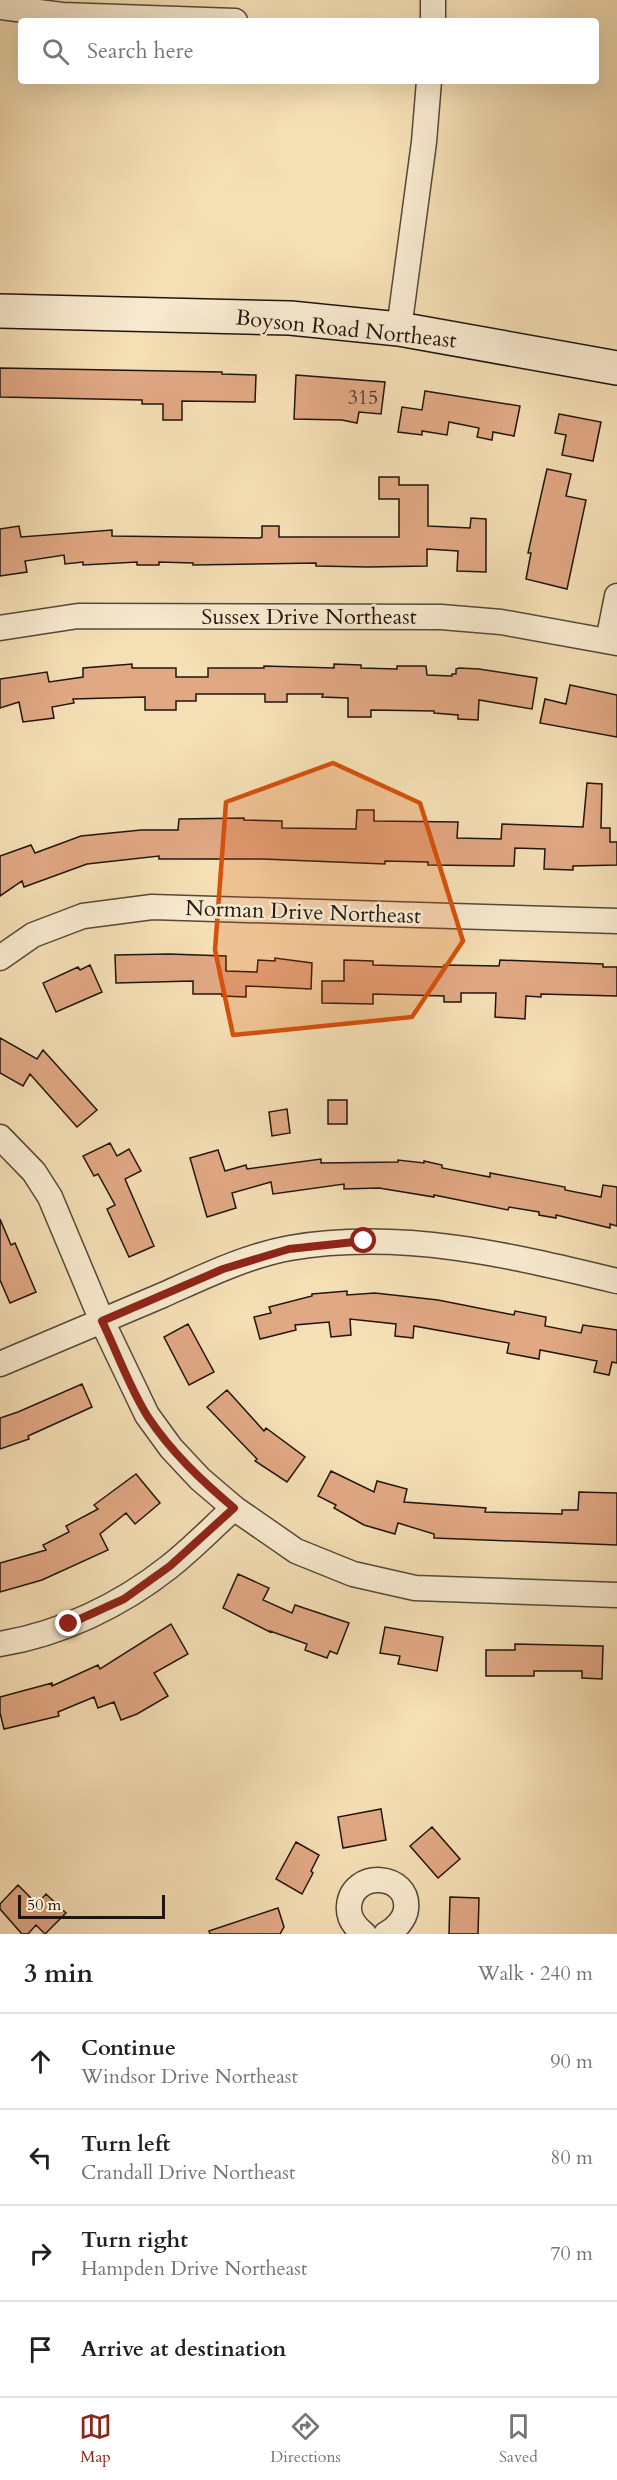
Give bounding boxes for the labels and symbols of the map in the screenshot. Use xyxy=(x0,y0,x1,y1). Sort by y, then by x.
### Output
street label: Boyson Road Northeast xyxy=(234,302,458,356)
house number: 315 xyxy=(348,384,378,411)
street label: Sussex Drive Northeast xyxy=(201,602,417,632)
street label: Norman Drive Northeast xyxy=(185,893,421,931)
route start xyxy=(350,1227,376,1253)
route end xyxy=(55,1610,81,1636)
scale bar xyxy=(18,1892,165,1920)

